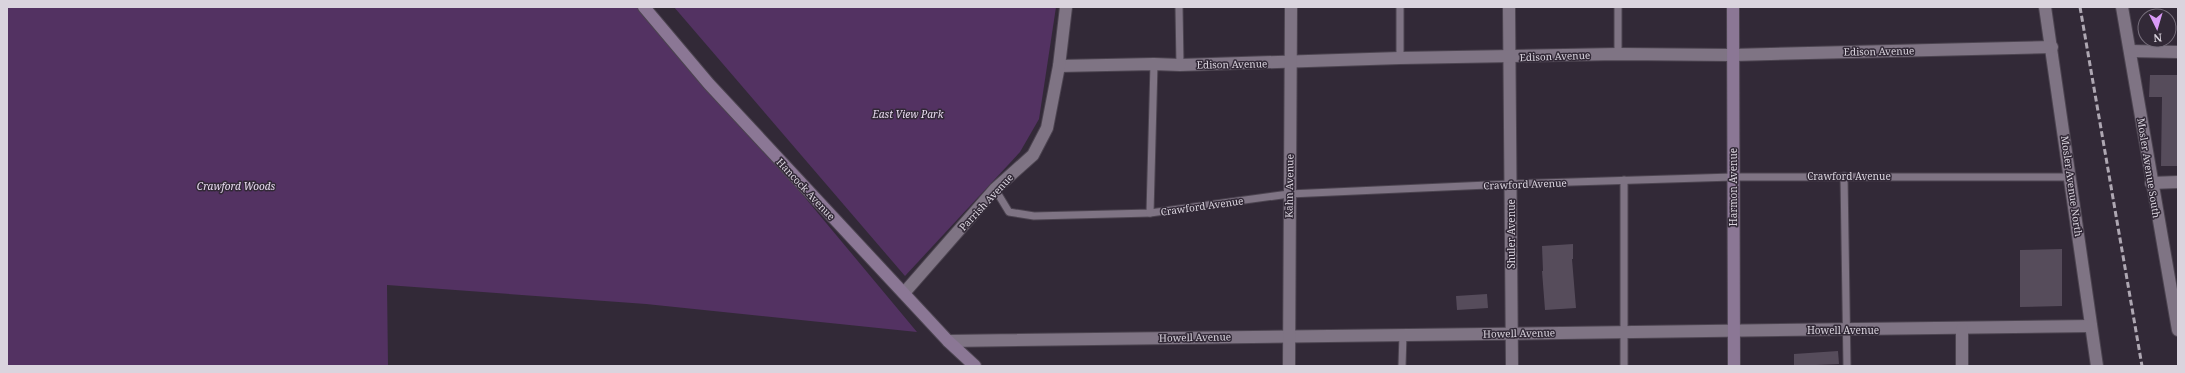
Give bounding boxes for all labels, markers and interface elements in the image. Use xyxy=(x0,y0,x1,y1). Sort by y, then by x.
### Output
north arrow xyxy=(2137,8,2177,48)
text: N xyxy=(2153,31,2163,46)
street label: Edison Avenue xyxy=(1844,43,1914,59)
street label: Edison Avenue xyxy=(1519,48,1591,64)
street label: Edison Avenue xyxy=(1197,56,1267,72)
park label: East View Park xyxy=(872,107,944,121)
street label: Mosler Avenue South xyxy=(2134,117,2164,220)
street label: Mosler Avenue North xyxy=(2058,135,2086,238)
street label: Harmon Avenue xyxy=(1726,148,1740,226)
street label: Kahn Avenue xyxy=(1281,154,1297,218)
street label: Hancock Avenue xyxy=(774,155,838,223)
street label: Crawford Avenue xyxy=(1807,169,1891,183)
street label: Parrish Avenue xyxy=(956,170,1016,234)
street label: Crawford Avenue xyxy=(1483,176,1567,192)
park label: Crawford Woods xyxy=(197,179,275,193)
street label: Crawford Avenue xyxy=(1160,193,1244,219)
street label: Shuler Avenue xyxy=(1504,199,1518,269)
street label: Howell Avenue xyxy=(1807,323,1879,337)
street label: Howell Avenue xyxy=(1483,325,1555,341)
street label: Howell Avenue xyxy=(1159,329,1231,345)

